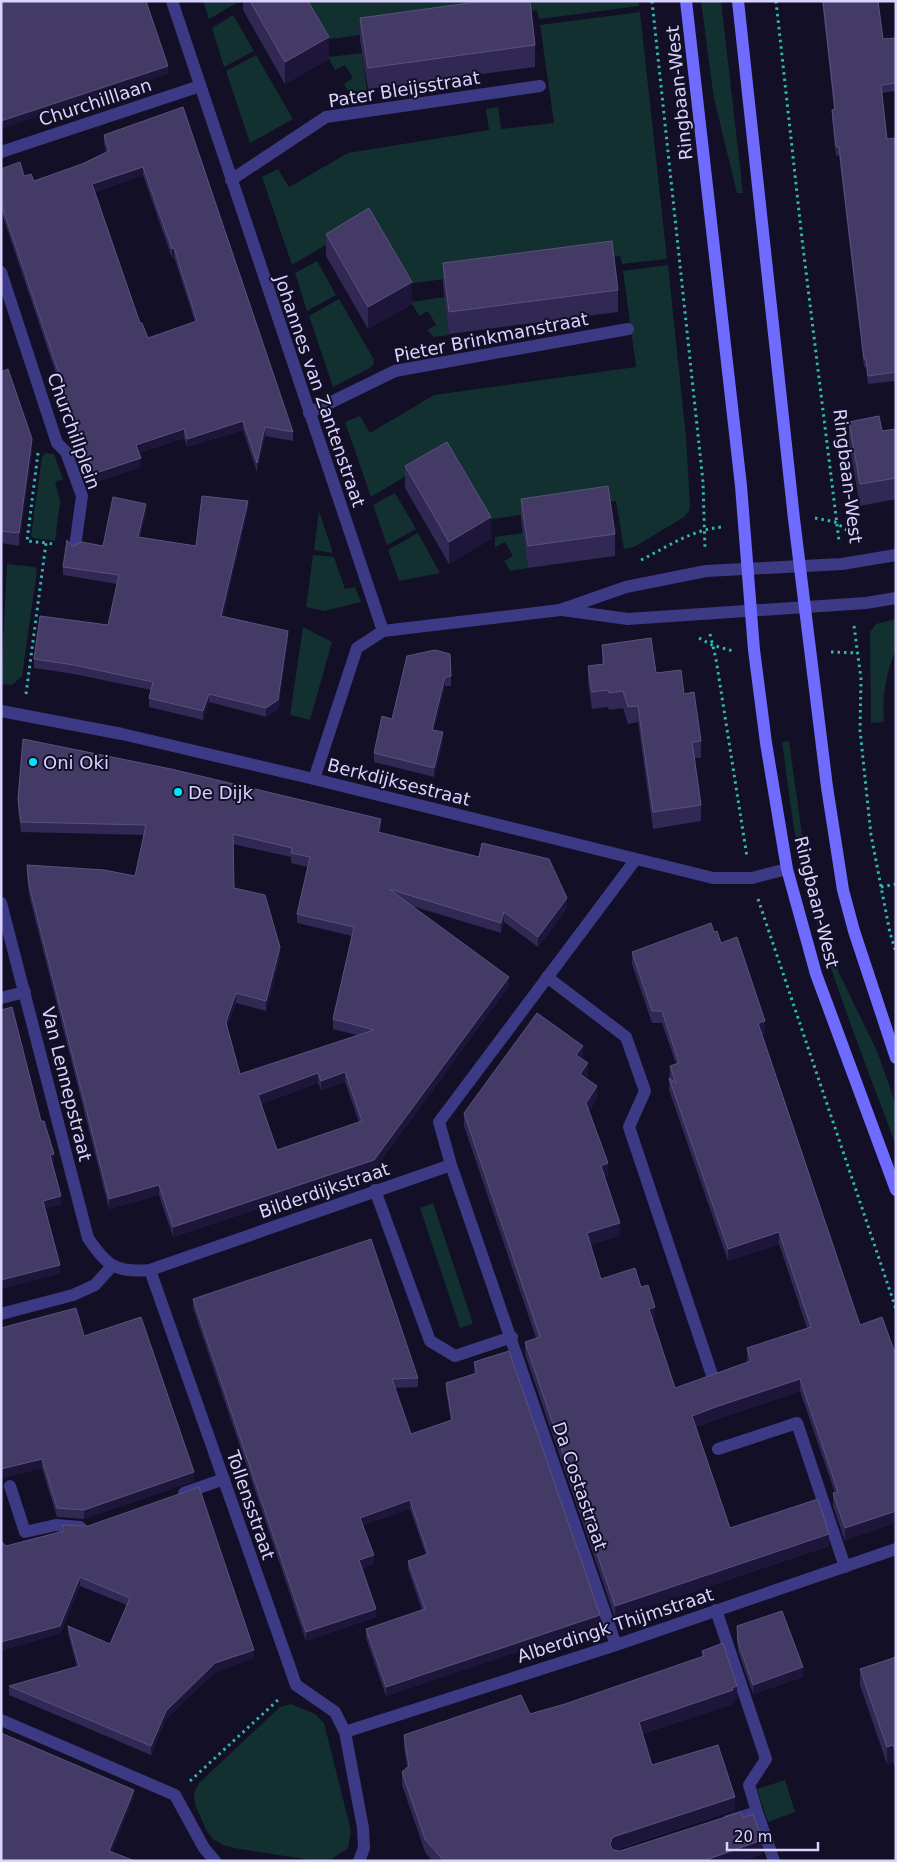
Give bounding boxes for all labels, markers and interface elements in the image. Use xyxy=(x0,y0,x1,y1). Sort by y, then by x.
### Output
street label: Ringbaan-West xyxy=(661,25,697,161)
street label: Pater Bleijsstraat xyxy=(327,67,481,111)
street label: Churchilllaan xyxy=(36,74,154,130)
street label: Johannes van Zantenstraat xyxy=(270,271,370,510)
street label: Pieter Brinkmanstraat xyxy=(392,308,590,366)
street label: Churchillplein xyxy=(43,370,105,492)
street label: Ringbaan-West xyxy=(829,408,867,544)
place label: Oni Oki xyxy=(43,752,109,773)
street label: Berkdijksestraat xyxy=(325,754,473,810)
marker: Oni Oki xyxy=(27,756,39,768)
place label: De Dijk xyxy=(188,782,254,803)
marker: De Dijk xyxy=(172,786,184,798)
street label: Ringbaan-West xyxy=(790,834,844,970)
street label: Van Lennepstraat xyxy=(38,1005,96,1163)
street label: Bilderdijkstraat xyxy=(256,1158,392,1222)
street label: Da Costastraat xyxy=(548,1419,612,1553)
street label: Tollensstraat xyxy=(222,1447,279,1562)
street label: Alberdingk Thijmstraat xyxy=(514,1583,716,1667)
scale bar xyxy=(727,1820,818,1852)
text: 20 m xyxy=(734,1828,772,1846)

